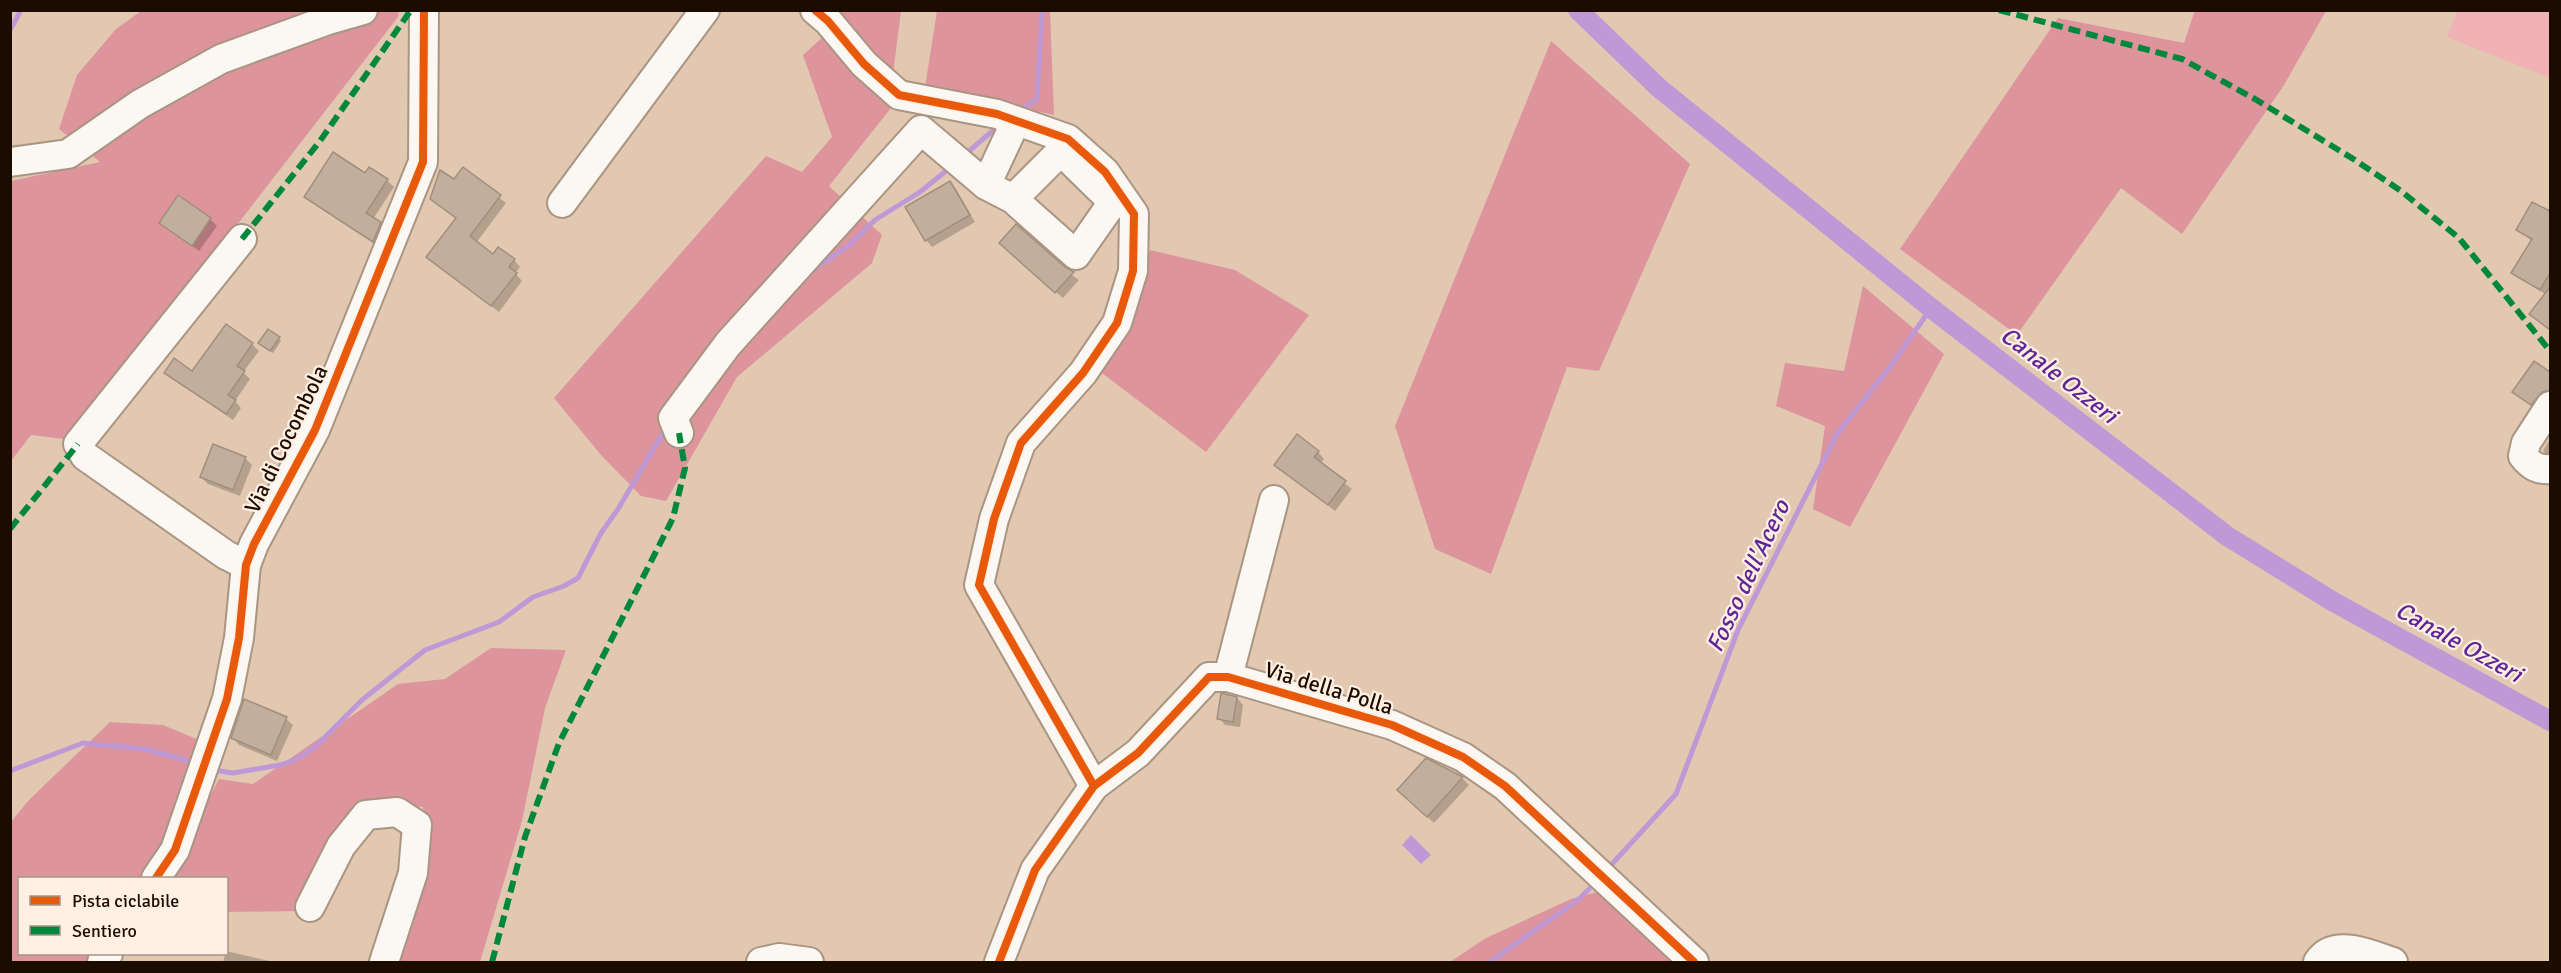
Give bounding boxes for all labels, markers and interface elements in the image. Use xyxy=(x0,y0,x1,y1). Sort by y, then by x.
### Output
water label: Canale Ozzeri xyxy=(1995,320,2125,431)
street label: Via di Cocombola xyxy=(238,361,334,517)
water label: Fosso dell'Acero xyxy=(1700,494,1797,657)
water label: Canale Ozzeri xyxy=(2390,595,2530,690)
street label: Via della Polla xyxy=(1261,656,1397,720)
legend xyxy=(18,877,228,955)
text: Pista ciclabile xyxy=(72,890,179,912)
text: Sentiero xyxy=(72,920,137,942)

